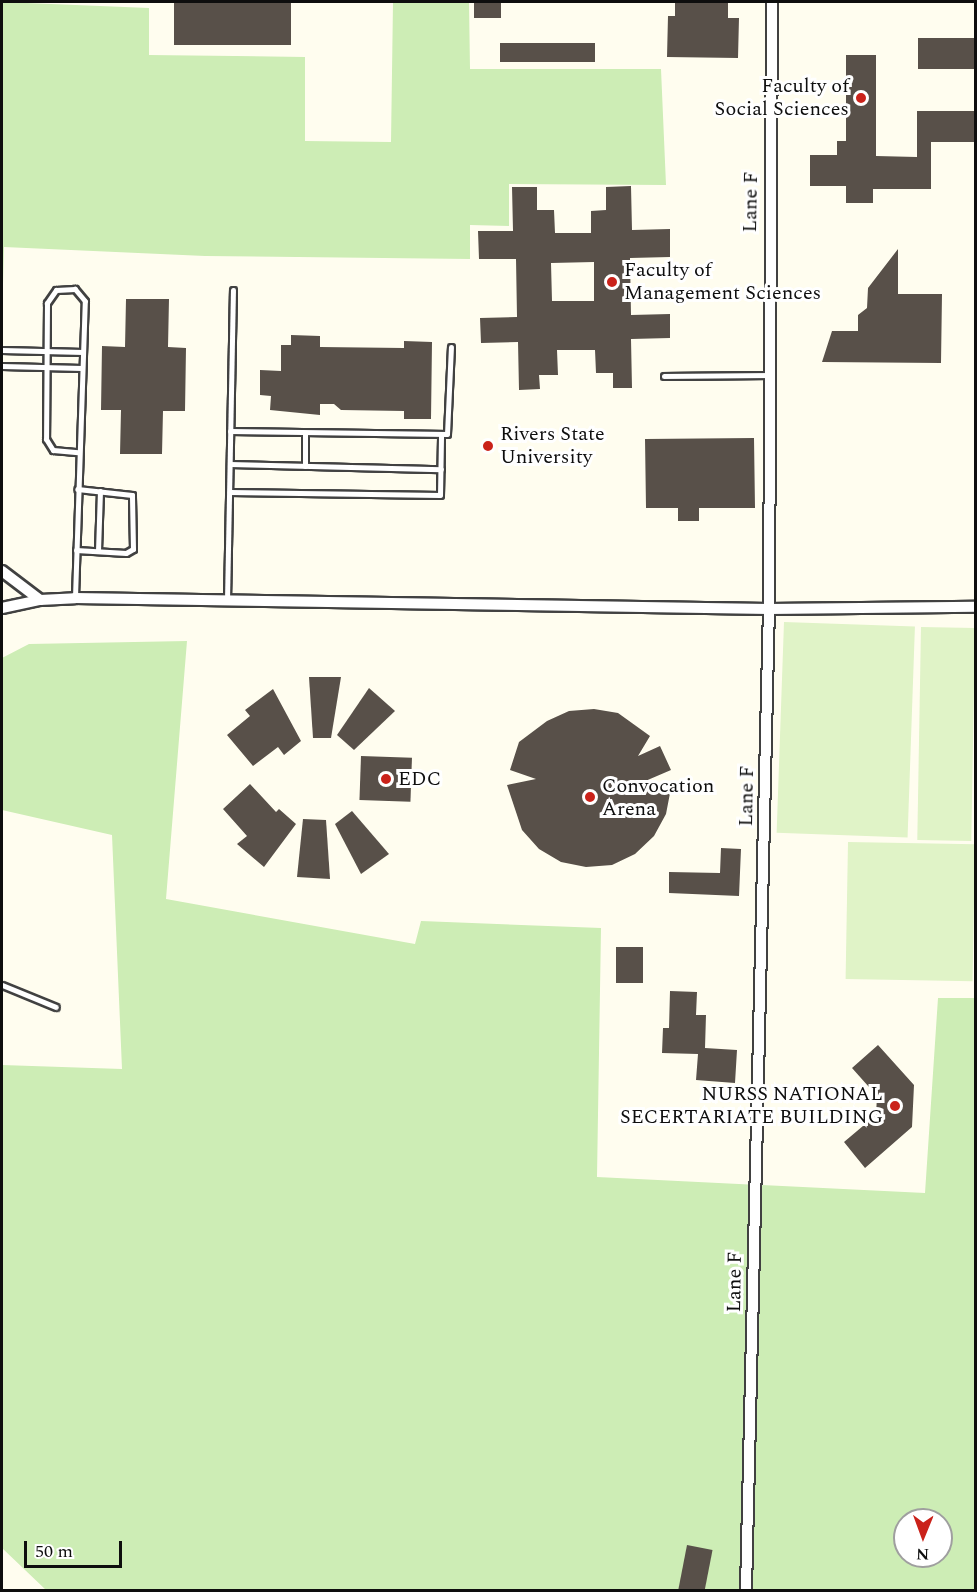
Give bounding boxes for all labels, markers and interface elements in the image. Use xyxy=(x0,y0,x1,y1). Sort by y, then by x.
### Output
place label: Faculty of Social Sciences xyxy=(715,74,849,121)
marker: Faculty of Social Sciences xyxy=(854,91,868,105)
street label: Lane F xyxy=(738,171,764,233)
place label: Faculty of Management Sciences xyxy=(624,258,821,305)
marker: Faculty of Management Sciences xyxy=(605,275,619,289)
place label: Rivers State University xyxy=(500,422,605,469)
marker: Rivers State University xyxy=(481,439,495,453)
street label: Lane F xyxy=(734,765,760,827)
place label: EDC xyxy=(398,767,441,791)
marker: EDC xyxy=(379,772,393,786)
place label: Convocation Arena xyxy=(602,774,714,821)
marker: Convocation Arena xyxy=(583,790,597,804)
place label: NURSS NATIONAL SECERTARIATE BUILDING xyxy=(620,1082,883,1129)
marker: NURSS NATIONAL SECERTARIATE BUILDING xyxy=(888,1099,902,1113)
street label: Lane F xyxy=(722,1251,748,1313)
north arrow xyxy=(893,1508,953,1568)
scale bar xyxy=(27,1529,124,1567)
text: 50 m xyxy=(35,1538,73,1565)
text: N xyxy=(916,1542,929,1566)

